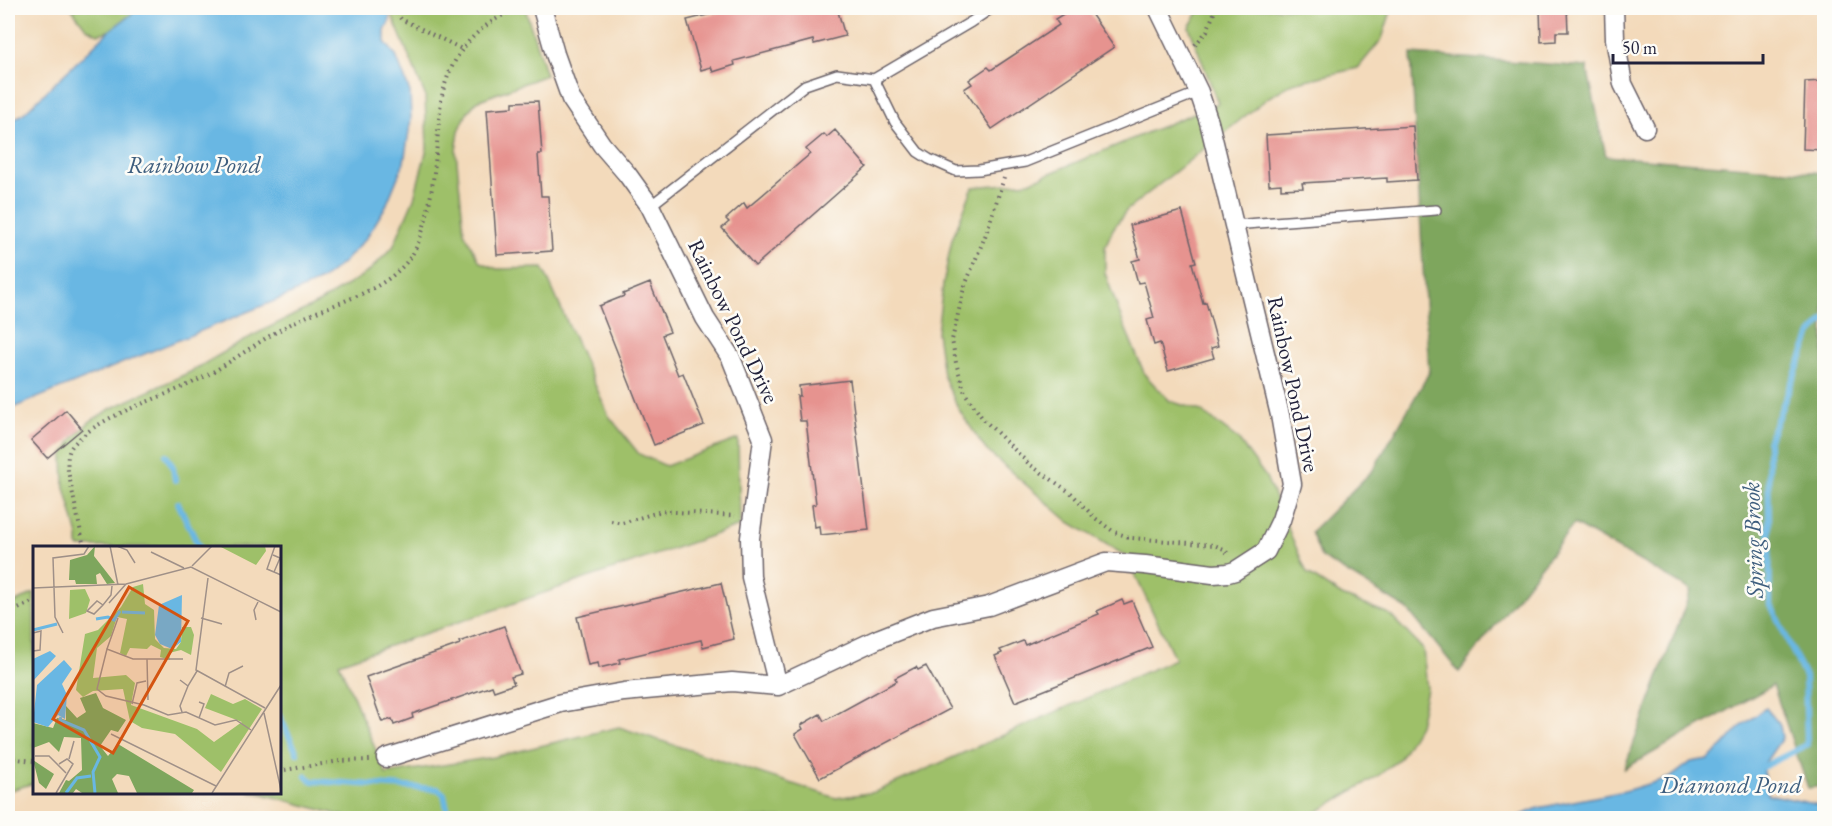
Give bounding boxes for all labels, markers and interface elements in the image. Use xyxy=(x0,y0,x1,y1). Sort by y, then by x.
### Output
scale bar xyxy=(1613,27,1763,65)
text: 50 m xyxy=(1622,36,1657,59)
water label: Rainbow Pond xyxy=(127,149,262,180)
street label: Rainbow Pond Drive xyxy=(681,234,786,408)
street label: Rainbow Pond Drive xyxy=(1261,294,1326,475)
water label: Spring Brook xyxy=(1735,481,1770,600)
inset map xyxy=(33,546,280,793)
water label: Diamond Pond xyxy=(1659,769,1803,800)

